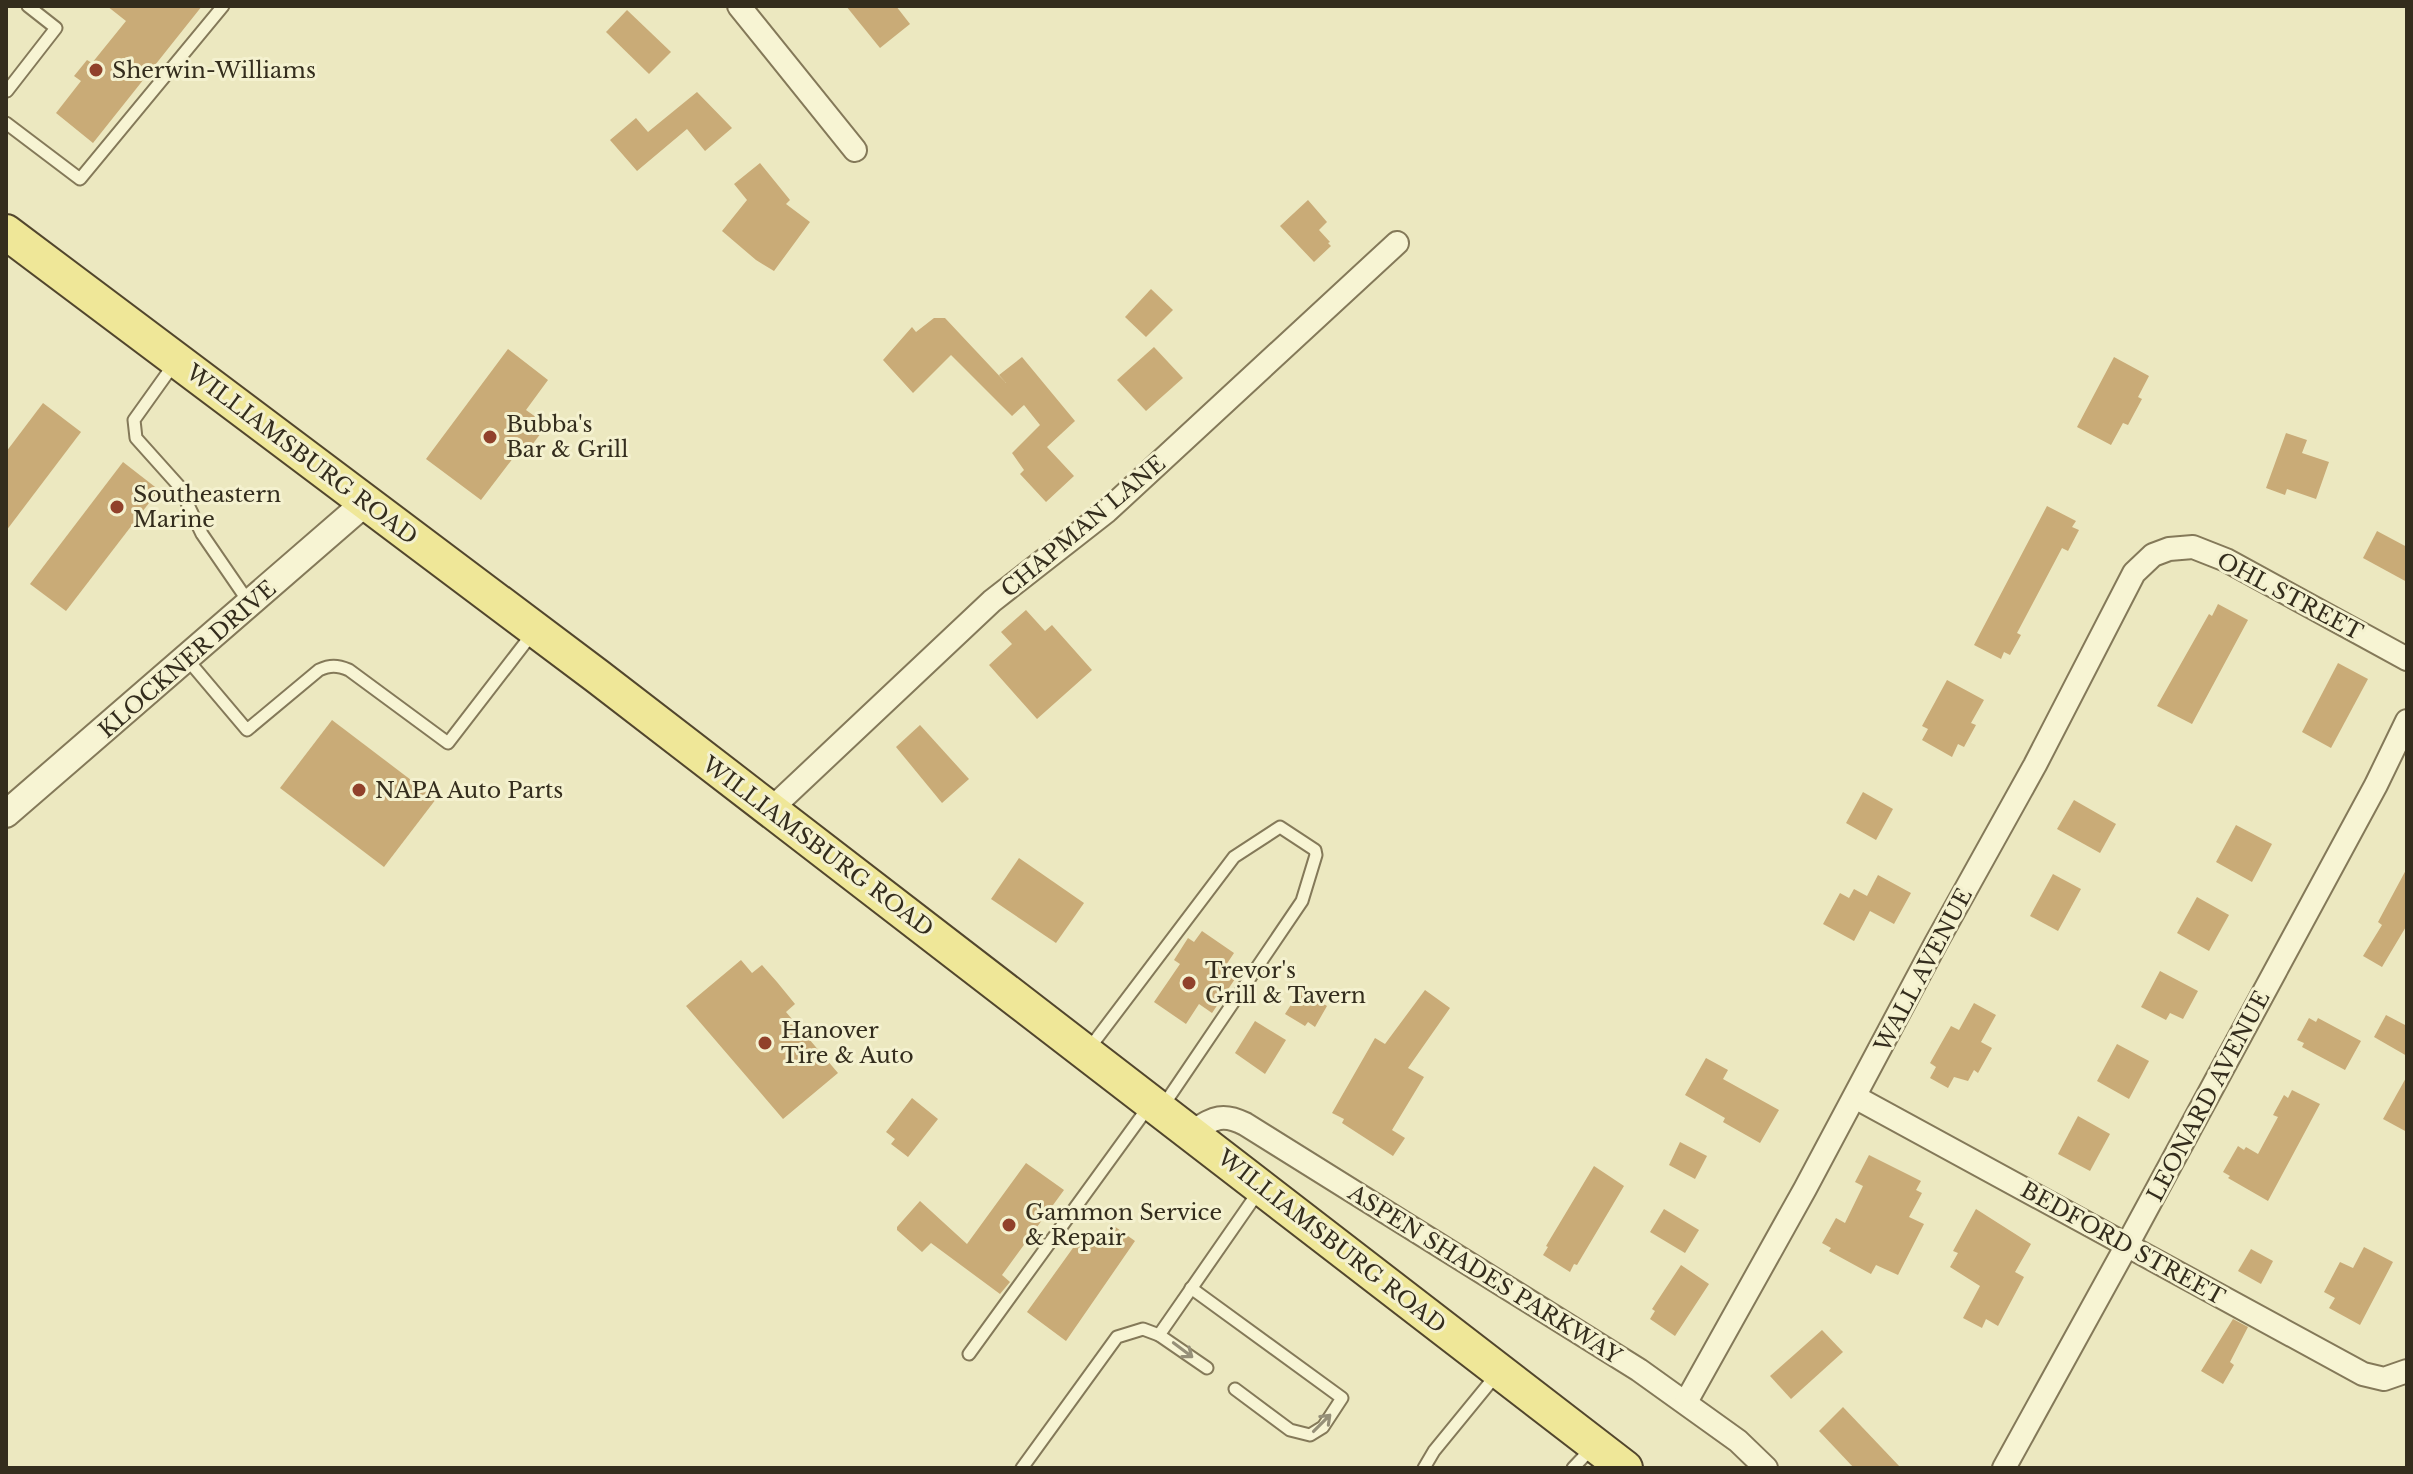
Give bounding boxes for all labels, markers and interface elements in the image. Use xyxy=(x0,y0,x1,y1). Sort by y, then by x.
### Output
place label: Sherwin-Williams xyxy=(112,57,316,84)
marker: Sherwin-Williams xyxy=(87,61,105,79)
street label: WILLIAMSBURG ROAD xyxy=(180,358,423,550)
place label: Bubba's Bar & Grill xyxy=(506,411,628,463)
marker: Bubba's Bar & Grill xyxy=(481,428,499,446)
street label: CHAPMAN LANE xyxy=(996,450,1171,603)
place label: Southeastern Marine xyxy=(133,481,281,533)
marker: Southeastern Marine xyxy=(108,498,126,516)
street label: OHL STREET xyxy=(2212,547,2368,646)
street label: KLOCKNER DRIVE xyxy=(93,575,282,744)
street label: WILLIAMSBURG ROAD xyxy=(696,750,939,942)
place label: NAPA Auto Parts xyxy=(375,777,563,804)
marker: NAPA Auto Parts xyxy=(350,781,368,799)
street label: WALL AVENUE xyxy=(1868,884,1978,1058)
place label: Trevor's Grill & Tavern xyxy=(1205,957,1366,1009)
marker: Trevor's Grill & Tavern xyxy=(1180,974,1198,992)
street label: LEONARD AVENUE xyxy=(2141,986,2275,1206)
place label: Hanover Tire & Auto xyxy=(781,1017,914,1069)
marker: Hanover Tire & Auto xyxy=(756,1034,774,1052)
street label: WILLIAMSBURG ROAD xyxy=(1211,1143,1451,1339)
street label: BEDFORD STREET xyxy=(2016,1176,2230,1311)
street label: ASPEN SHADES PARKWAY xyxy=(1342,1179,1627,1370)
place label: Gammon Service & Repair xyxy=(1025,1199,1222,1251)
marker: Gammon Service & Repair xyxy=(1000,1216,1018,1234)
one-way arrow xyxy=(1172,1342,1193,1359)
one-way arrow xyxy=(1312,1414,1332,1433)

